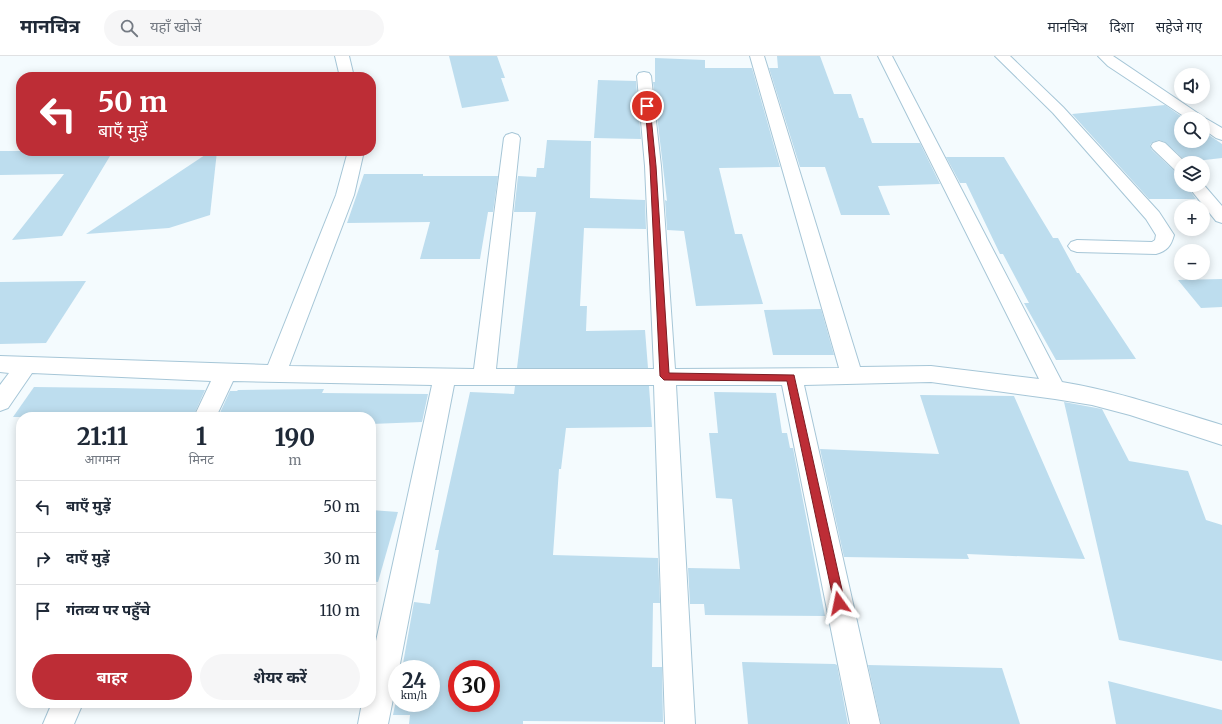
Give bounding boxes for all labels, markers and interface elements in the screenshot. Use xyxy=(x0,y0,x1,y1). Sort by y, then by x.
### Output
search box xyxy=(104,10,384,46)
text: मानचित्र xyxy=(20,14,80,38)
icon: search xyxy=(118,17,140,39)
text: यहाँ खोजें xyxy=(150,17,201,36)
text: मानचित्र xyxy=(1048,18,1088,36)
text: दिशा xyxy=(1110,18,1134,36)
text: सहेजे गए xyxy=(1156,18,1202,36)
map controls xyxy=(1174,68,1210,280)
button: sound xyxy=(1174,68,1210,104)
text: 50 m xyxy=(98,84,167,120)
icon: left xyxy=(32,88,84,140)
pin xyxy=(630,89,664,123)
icon: arrive xyxy=(636,95,658,117)
button: search xyxy=(1174,112,1210,148)
text: बाएँ मुड़ें xyxy=(98,119,148,142)
button: layers xyxy=(1174,156,1210,192)
button: + xyxy=(1174,200,1210,236)
button: − xyxy=(1174,244,1210,280)
text: 21:11 xyxy=(77,421,128,452)
text: 1 xyxy=(196,421,207,452)
text: 190 xyxy=(275,422,315,453)
text: आगमन xyxy=(85,451,120,468)
text: मिनट xyxy=(189,451,214,468)
text: m xyxy=(288,452,301,469)
icon: left xyxy=(32,496,54,518)
text: बाएँ मुड़ें xyxy=(66,496,111,515)
text: 50 m xyxy=(323,497,360,516)
icon: right xyxy=(32,548,54,570)
text: दाएँ मुड़ें xyxy=(66,548,110,567)
text: 30 m xyxy=(323,549,360,568)
position arrow xyxy=(818,582,860,624)
icon: arrive xyxy=(32,600,54,622)
text: गंतव्य पर पहुँचे xyxy=(66,600,150,619)
text: 110 m xyxy=(319,601,360,620)
button: बाहर xyxy=(32,654,192,700)
button: शेयर करें xyxy=(200,654,360,700)
speed limit sign: 30 xyxy=(448,660,500,712)
text: 24 xyxy=(402,668,426,693)
text: km/h xyxy=(401,689,427,702)

